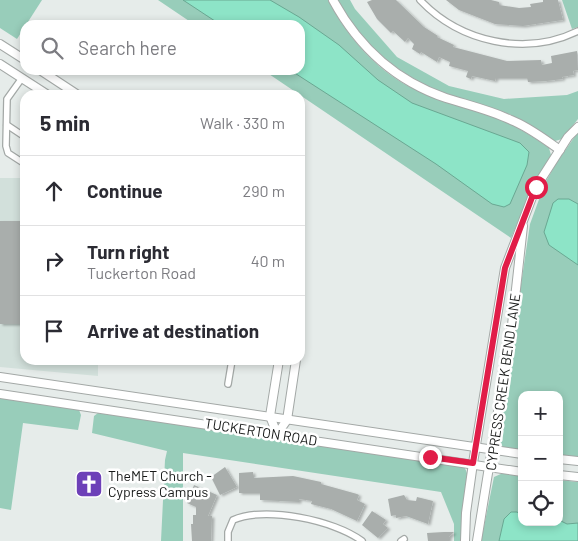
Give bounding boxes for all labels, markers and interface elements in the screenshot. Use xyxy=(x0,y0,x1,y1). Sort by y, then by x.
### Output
search box xyxy=(20,20,305,75)
icon: search xyxy=(38,34,66,62)
text: Search here xyxy=(78,36,177,59)
text: 5 min xyxy=(40,110,90,135)
text: Walk · 330 m xyxy=(200,113,285,132)
route start xyxy=(525,176,548,199)
icon: ahead xyxy=(40,177,68,205)
text: Continue xyxy=(87,179,163,202)
text: 290 m xyxy=(243,181,285,200)
text: Turn right xyxy=(87,240,169,263)
icon: right xyxy=(40,247,68,275)
text: 40 m xyxy=(251,251,285,270)
text: Tuckerton Road xyxy=(87,263,196,282)
street label: CYPRESS CREEK BEND LANE xyxy=(482,292,523,472)
icon: arrive xyxy=(40,317,68,345)
text: Arrive at destination xyxy=(87,319,259,342)
map controls xyxy=(518,391,563,526)
button: + xyxy=(518,391,563,436)
street label: TUCKERTON ROAD xyxy=(204,414,319,449)
button: − xyxy=(518,436,563,481)
route end xyxy=(419,446,442,469)
place label: TheMET Church - Cypress Campus xyxy=(108,467,212,500)
church icon: TheMET Church - Cypress Campus xyxy=(74,469,104,499)
button: locate xyxy=(518,481,563,526)

